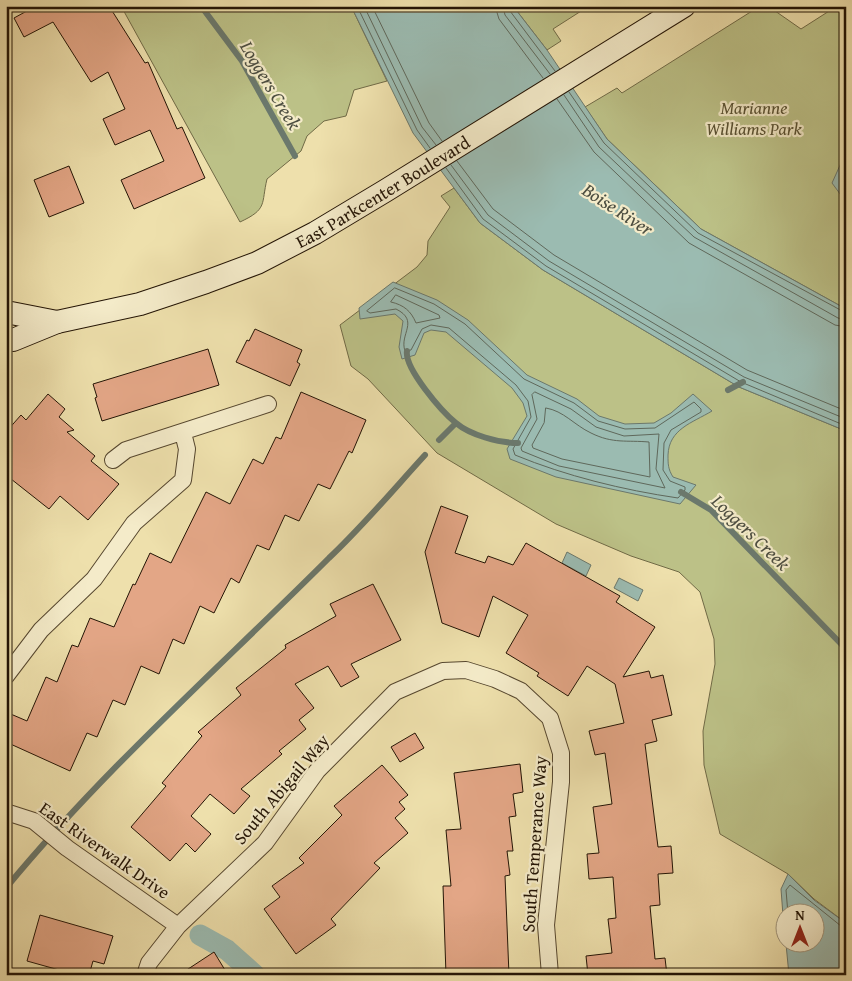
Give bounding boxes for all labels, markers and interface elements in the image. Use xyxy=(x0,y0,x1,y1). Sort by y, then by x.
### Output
water label: Loggers Creek xyxy=(233,34,309,135)
park label: Marianne Williams Park xyxy=(706,94,803,142)
street label: East Parkcenter Boulevard xyxy=(291,128,475,254)
water label: Boise River xyxy=(576,175,660,243)
water label: Loggers Creek xyxy=(705,487,797,577)
street label: South Abigail Way xyxy=(227,728,335,850)
street label: South Temperance Way xyxy=(514,755,554,933)
street label: East Riverwalk Drive xyxy=(34,795,176,905)
north arrow xyxy=(774,904,824,954)
text: N xyxy=(795,905,805,925)

